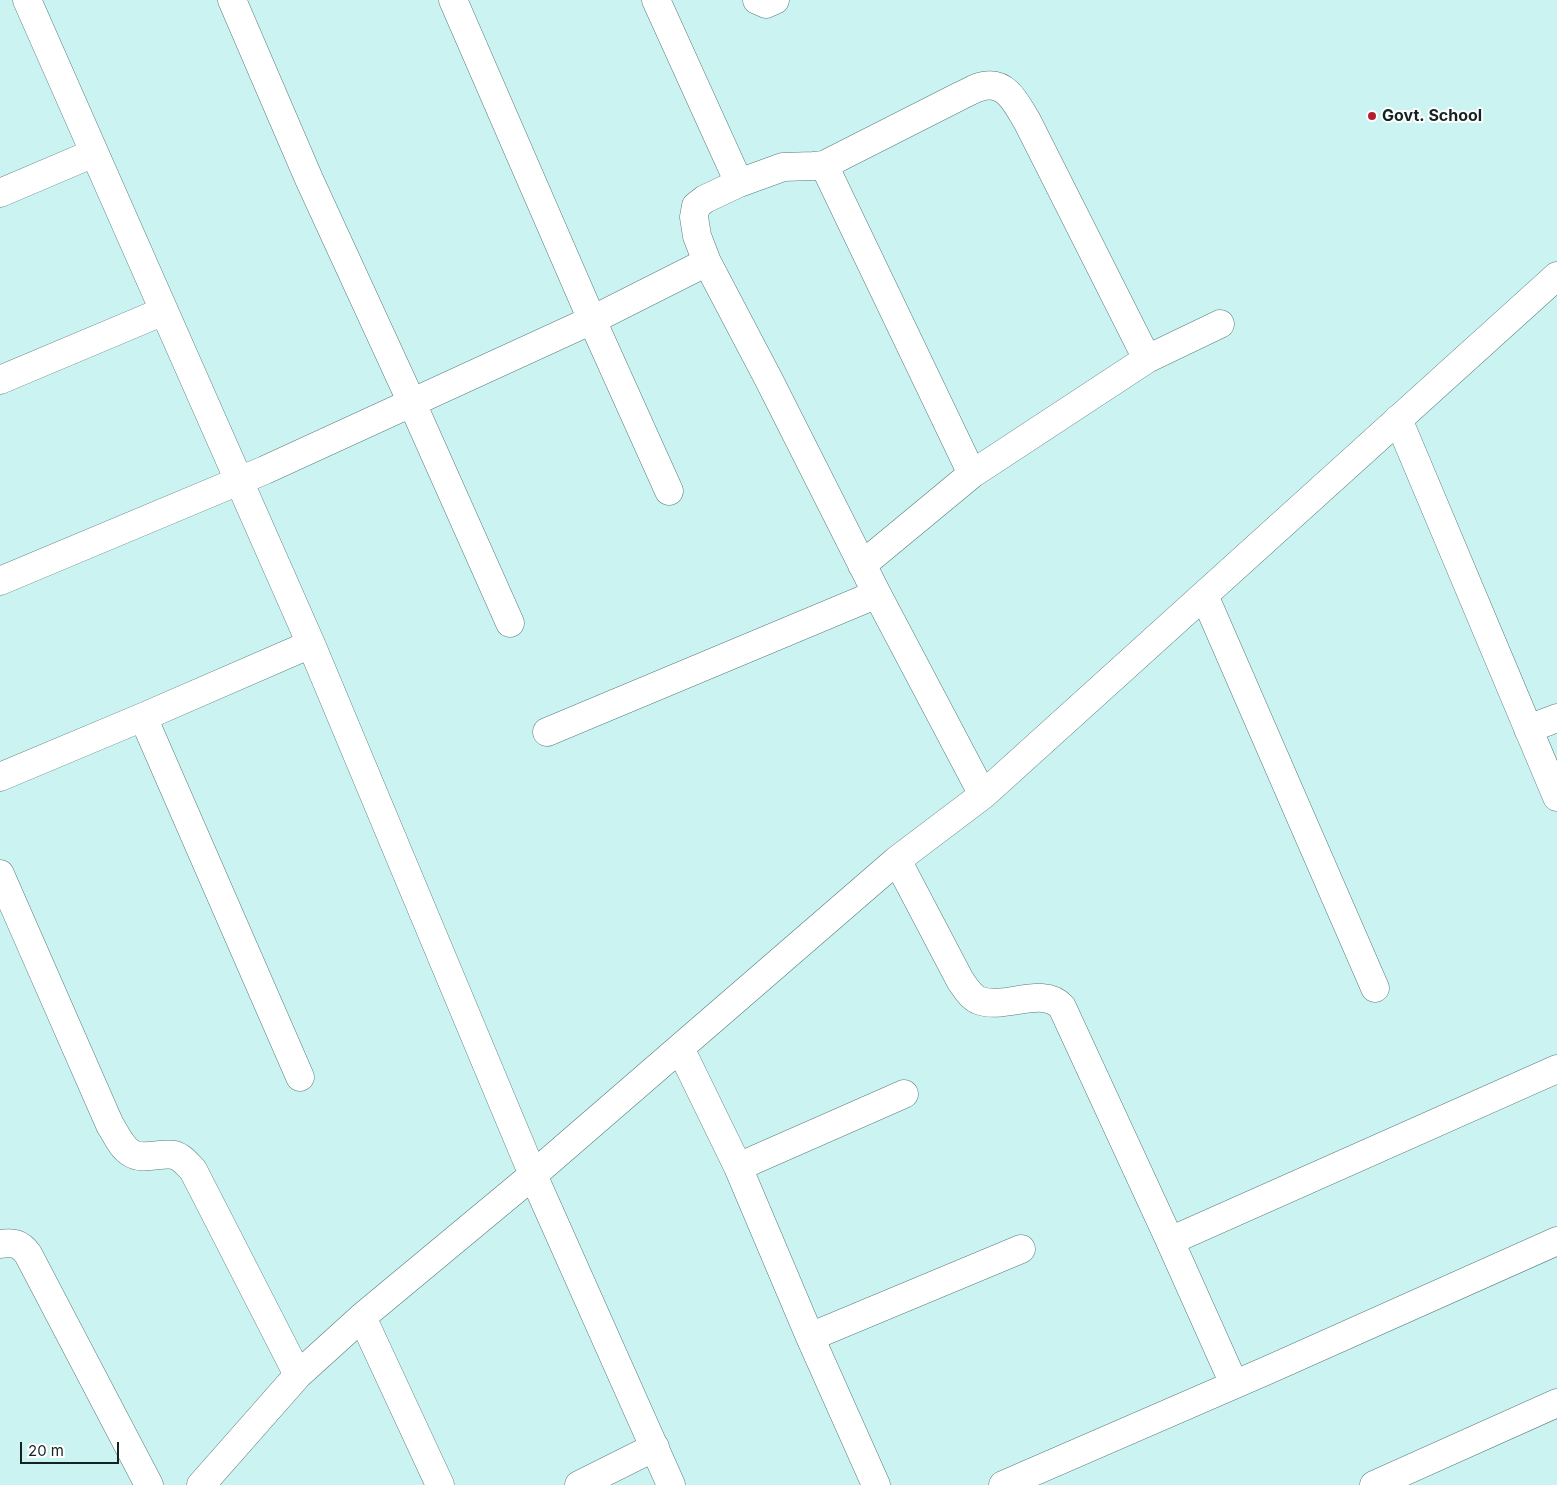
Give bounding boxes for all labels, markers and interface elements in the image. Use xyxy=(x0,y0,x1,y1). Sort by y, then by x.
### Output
place label: Govt. School xyxy=(1382,106,1482,126)
marker: Govt. School xyxy=(1366,110,1378,122)
scale bar xyxy=(22,1432,121,1464)
text: 20 m xyxy=(28,1441,64,1460)

